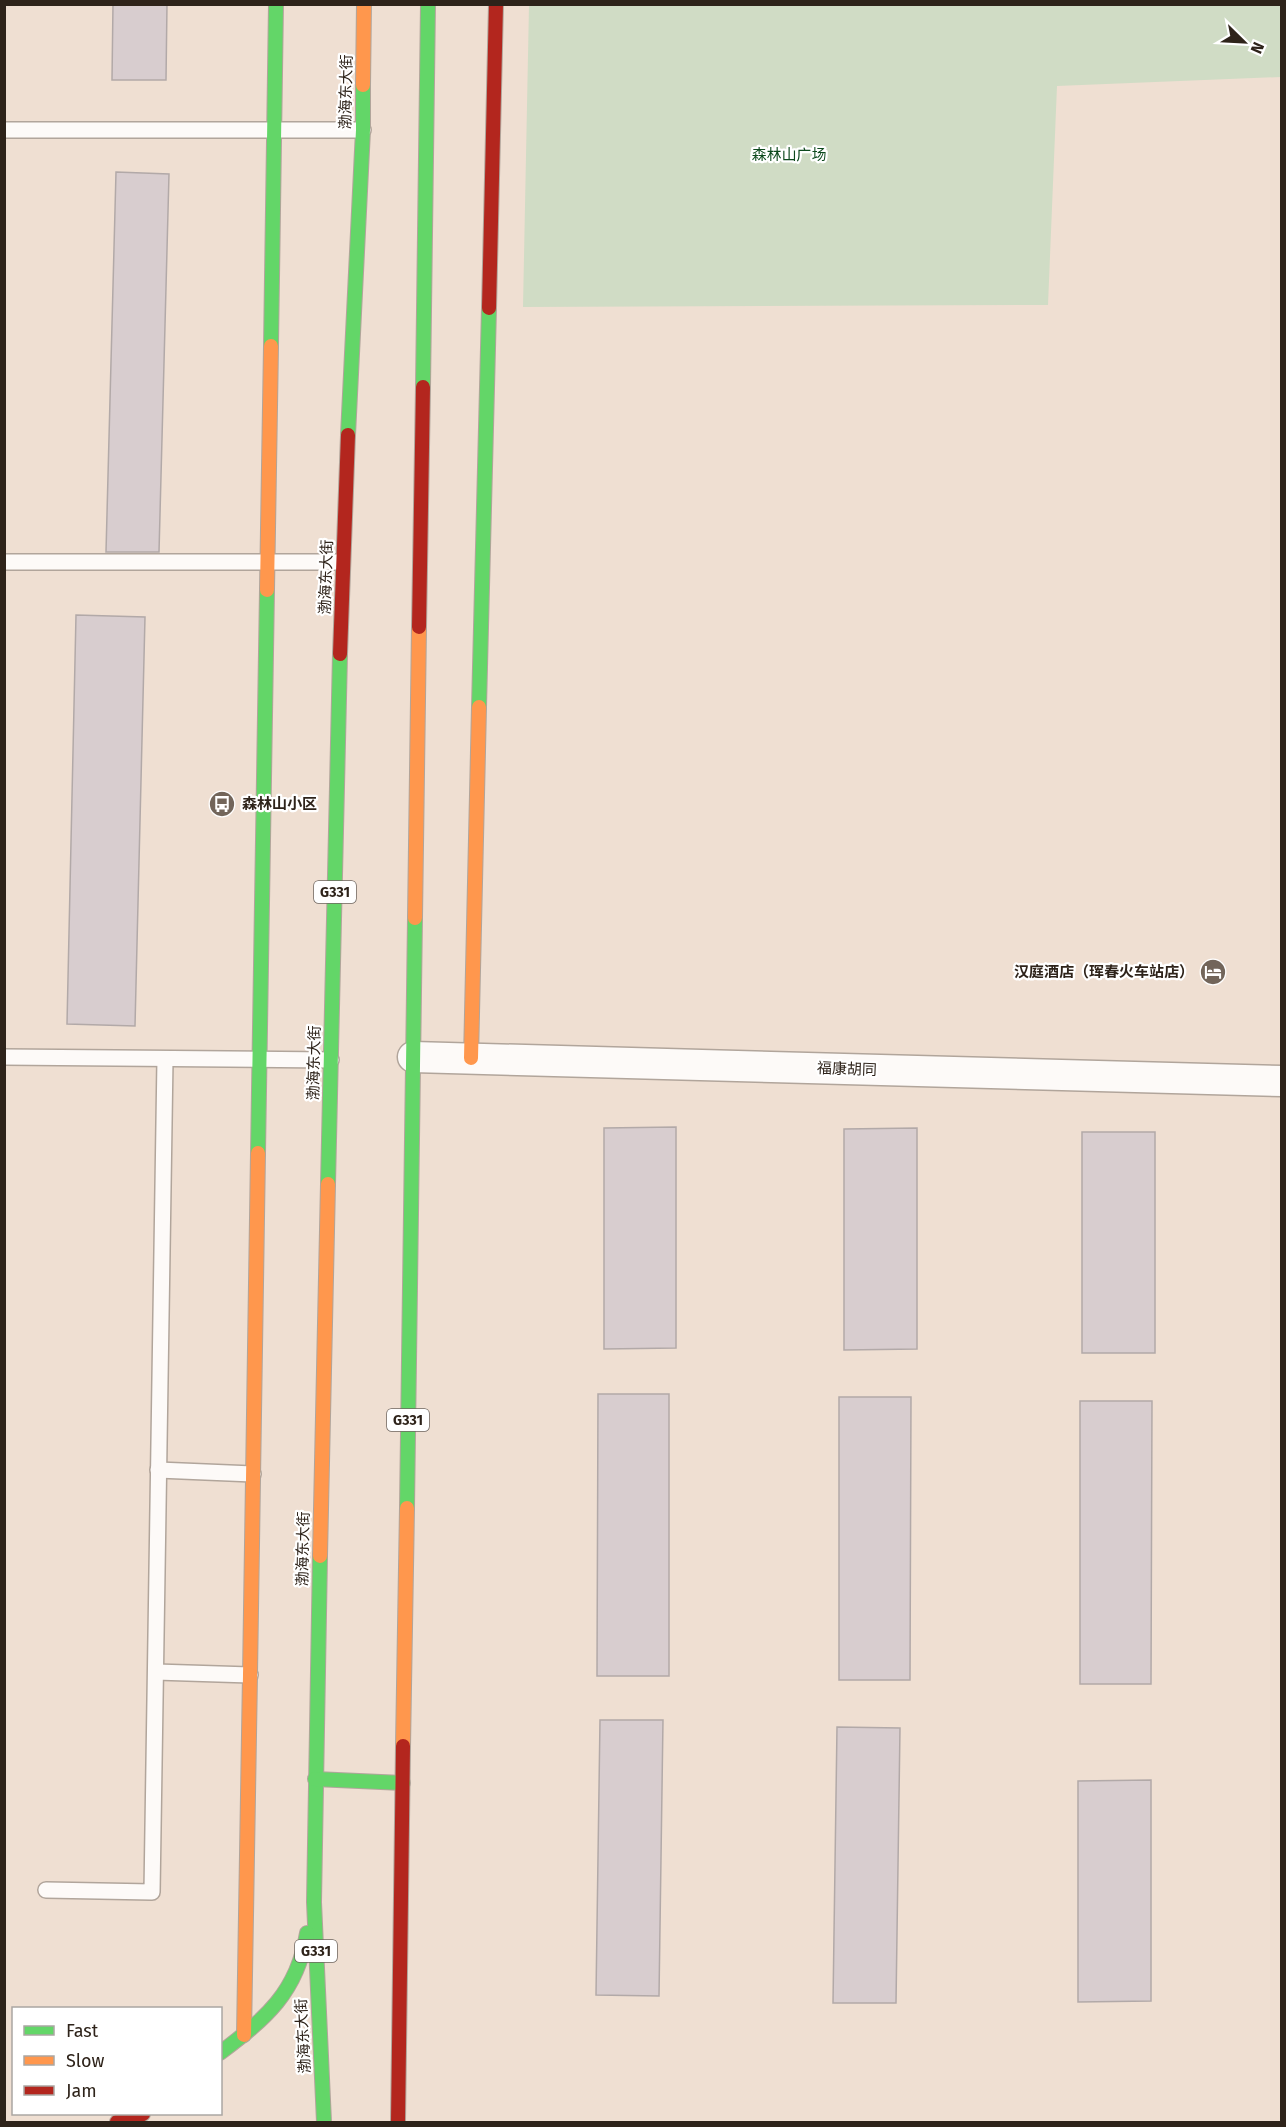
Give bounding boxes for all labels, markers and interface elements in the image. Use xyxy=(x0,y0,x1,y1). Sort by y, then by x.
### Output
north arrow xyxy=(1214,12,1274,72)
text: N xyxy=(1246,39,1268,57)
street label: 渤海东大街 xyxy=(336,54,356,130)
park label: 森林山广场 xyxy=(751,146,827,164)
street label: 渤海东大街 xyxy=(316,539,336,615)
bus stop icon: 森林山小区 xyxy=(207,789,237,819)
place label: 森林山小区 xyxy=(242,795,317,813)
road number: G331 xyxy=(314,881,356,903)
hotel icon: 汉庭酒店（珲春火车站店） xyxy=(1198,957,1228,987)
place label: 汉庭酒店（珲春火车站店） xyxy=(1014,963,1194,981)
street label: 渤海东大街 xyxy=(304,1025,324,1101)
street label: 福康胡同 xyxy=(817,1059,877,1079)
road number: G331 xyxy=(387,1409,429,1431)
street label: 渤海东大街 xyxy=(293,1511,313,1587)
road number: G331 xyxy=(295,1940,337,1962)
street label: 渤海东大街 xyxy=(292,1998,314,2074)
legend xyxy=(12,2007,222,2115)
text: Fast xyxy=(66,2020,99,2042)
text: Slow xyxy=(66,2050,105,2072)
text: Jam xyxy=(66,2080,97,2102)

